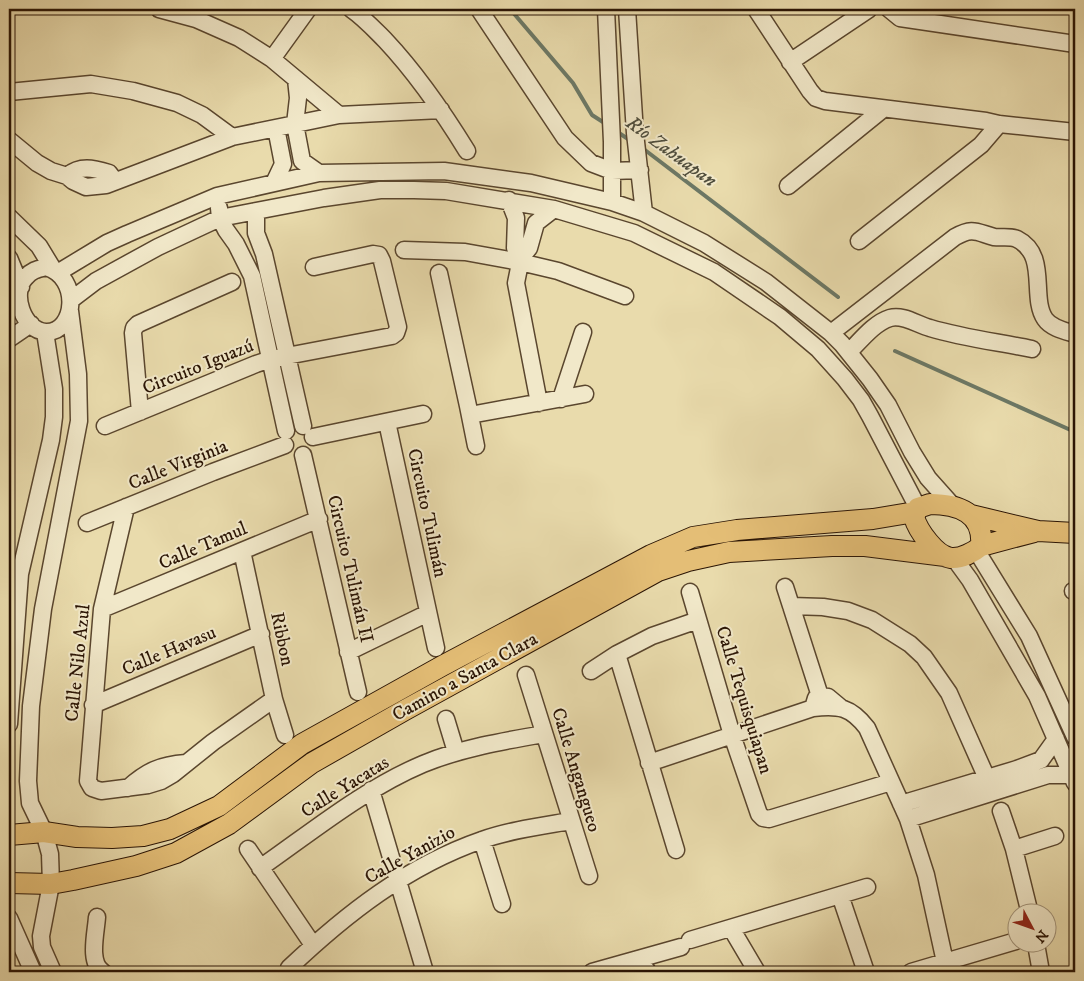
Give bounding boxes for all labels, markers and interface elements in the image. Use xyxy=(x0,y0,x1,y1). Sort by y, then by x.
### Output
water label: Río Zahuapan xyxy=(620,110,721,193)
street label: Circuito Iguazú xyxy=(139,334,257,400)
street label: Calle Virginia xyxy=(125,435,231,495)
street label: Circuito Tulimán xyxy=(402,446,452,580)
street label: Circuito Tulimán II xyxy=(322,493,378,645)
street label: Calle Tamul xyxy=(155,517,251,575)
street label: Calle Nilo Azul xyxy=(60,603,96,723)
street label: Ribbon xyxy=(265,610,299,668)
street label: Calle Havasu xyxy=(119,621,219,681)
street label: Calle Tequisquiapan xyxy=(710,623,777,777)
street label: Camino a Santa Clara xyxy=(388,627,542,727)
street label: Calle Angangueo xyxy=(546,705,606,835)
street label: Calle Yacatas xyxy=(297,751,393,823)
street label: Calle Yanizio xyxy=(361,821,459,889)
north arrow xyxy=(1006,904,1056,954)
text: N xyxy=(1030,926,1052,946)

